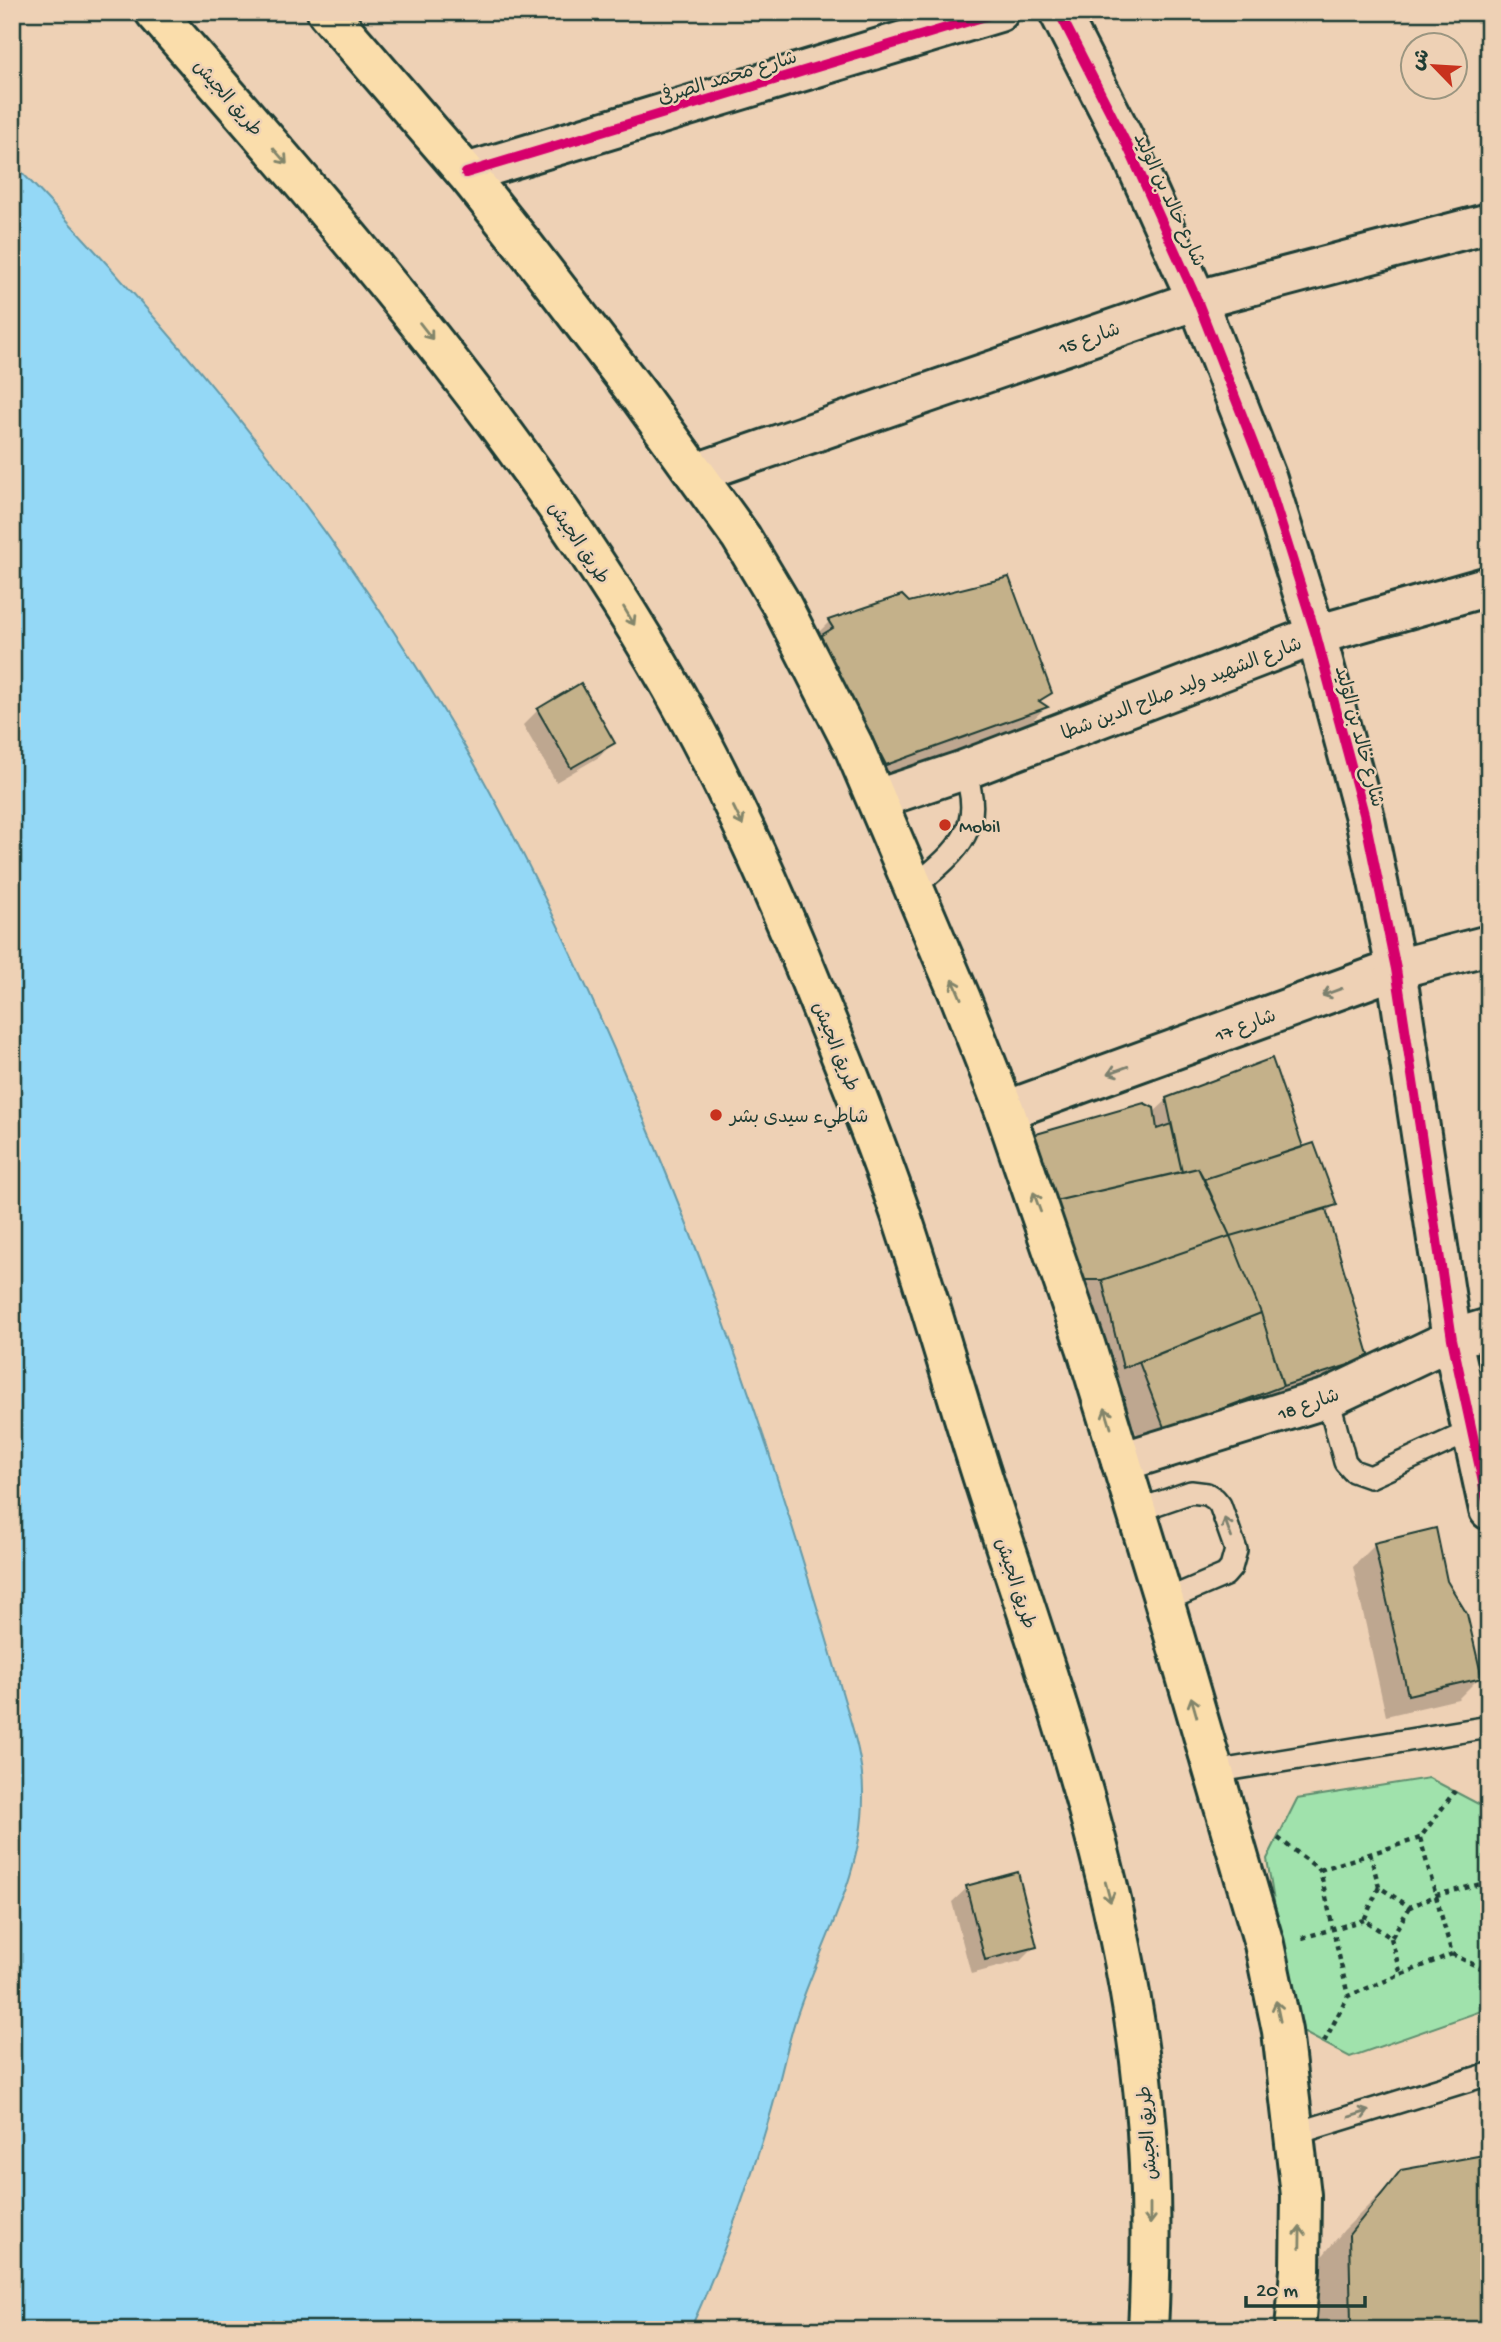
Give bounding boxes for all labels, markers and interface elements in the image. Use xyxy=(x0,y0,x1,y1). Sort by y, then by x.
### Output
north arrow xyxy=(1400,32,1470,102)
street label: شارع محمد الصرفى xyxy=(654,43,800,111)
text: ش xyxy=(1407,46,1437,75)
street label: طريق الجيش xyxy=(187,56,266,142)
street label: شارع خالد بن الوليد xyxy=(1127,130,1209,271)
one-way arrow xyxy=(272,147,288,165)
street label: شارع 15 xyxy=(1056,319,1124,362)
one-way arrow xyxy=(418,322,433,340)
street label: طريق الجيش xyxy=(541,498,613,590)
one-way arrow xyxy=(623,605,637,625)
street label: شارع الشهيد وليد صلاح الدين شطا xyxy=(1059,634,1306,747)
street label: شارع خالد بن الوليد xyxy=(1328,664,1387,810)
one-way arrow xyxy=(731,805,745,826)
marker: Mobil xyxy=(937,817,953,833)
place label: Mobil xyxy=(959,817,1000,840)
one-way arrow xyxy=(950,979,963,1001)
one-way arrow xyxy=(1322,987,1344,1000)
street label: طريق الجيش xyxy=(805,999,862,1095)
street label: شارع 17 xyxy=(1212,1006,1280,1049)
one-way arrow xyxy=(1108,1065,1130,1077)
marker: شاطيء سيدى بشر xyxy=(708,1107,724,1123)
place label: شاطيء سيدى بشر xyxy=(728,1107,868,1132)
one-way arrow xyxy=(1030,1192,1043,1214)
street label: شارع 18 xyxy=(1274,1385,1343,1428)
one-way arrow xyxy=(1100,1408,1113,1430)
one-way arrow xyxy=(1221,1517,1233,1539)
street label: طريق الجيش xyxy=(988,1536,1039,1633)
one-way arrow xyxy=(1187,1696,1200,1718)
one-way arrow xyxy=(1102,1880,1115,1902)
one-way arrow xyxy=(1271,2000,1285,2023)
street label: طريق الجيش xyxy=(1135,2085,1164,2181)
one-way arrow xyxy=(1348,2106,1370,2119)
one-way arrow xyxy=(1144,2202,1157,2225)
one-way arrow xyxy=(1293,2226,1307,2249)
scale bar xyxy=(1246,2265,1364,2309)
text: 20 m xyxy=(1256,2280,1298,2305)

